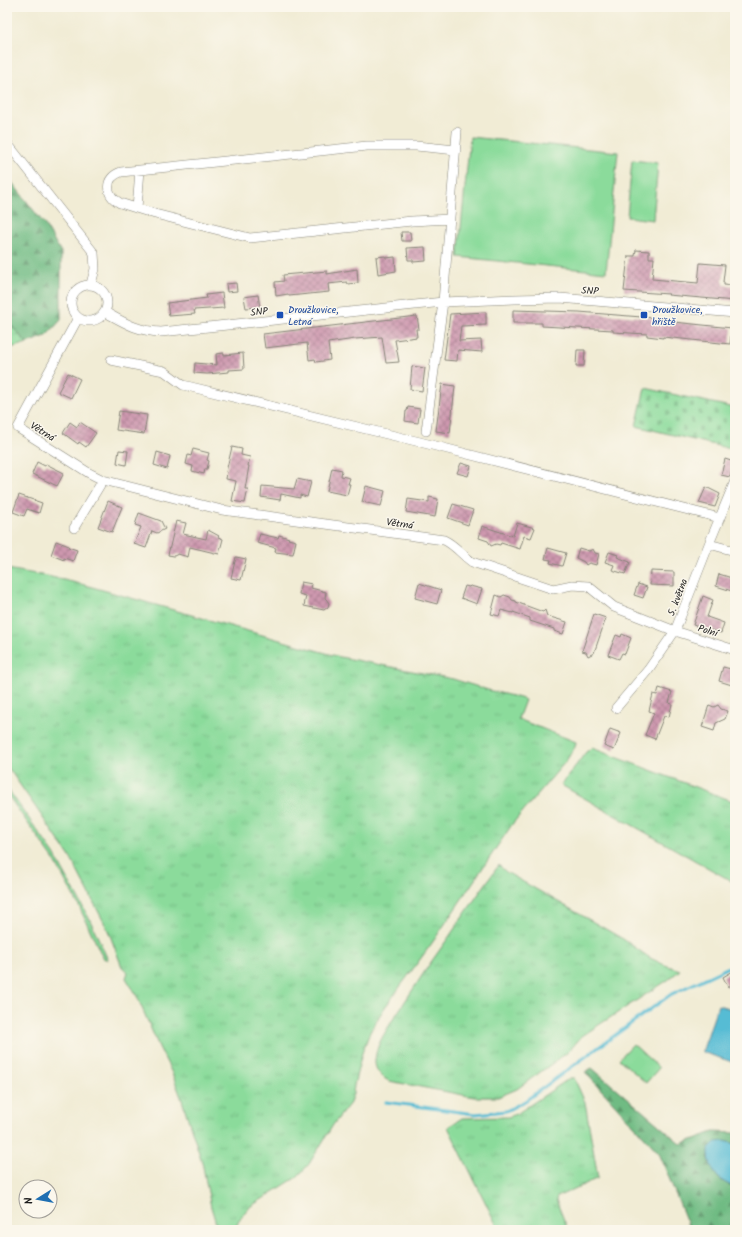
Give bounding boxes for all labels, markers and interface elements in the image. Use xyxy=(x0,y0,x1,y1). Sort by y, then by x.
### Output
street label: SNP xyxy=(581,282,600,300)
place label: Droužkovice, Letná xyxy=(288,302,338,330)
place label: Droužkovice, hřiště xyxy=(652,302,702,330)
street label: SNP xyxy=(250,303,269,321)
marker: Droužkovice, Letná xyxy=(275,310,285,320)
marker: Droužkovice, hřiště xyxy=(639,310,649,320)
street label: Větrná xyxy=(27,418,59,446)
street label: Větrná xyxy=(385,514,416,534)
street label: 5. května xyxy=(663,576,692,618)
street label: Polní xyxy=(696,620,721,642)
north arrow xyxy=(18,1179,58,1219)
text: N xyxy=(20,1196,39,1206)

